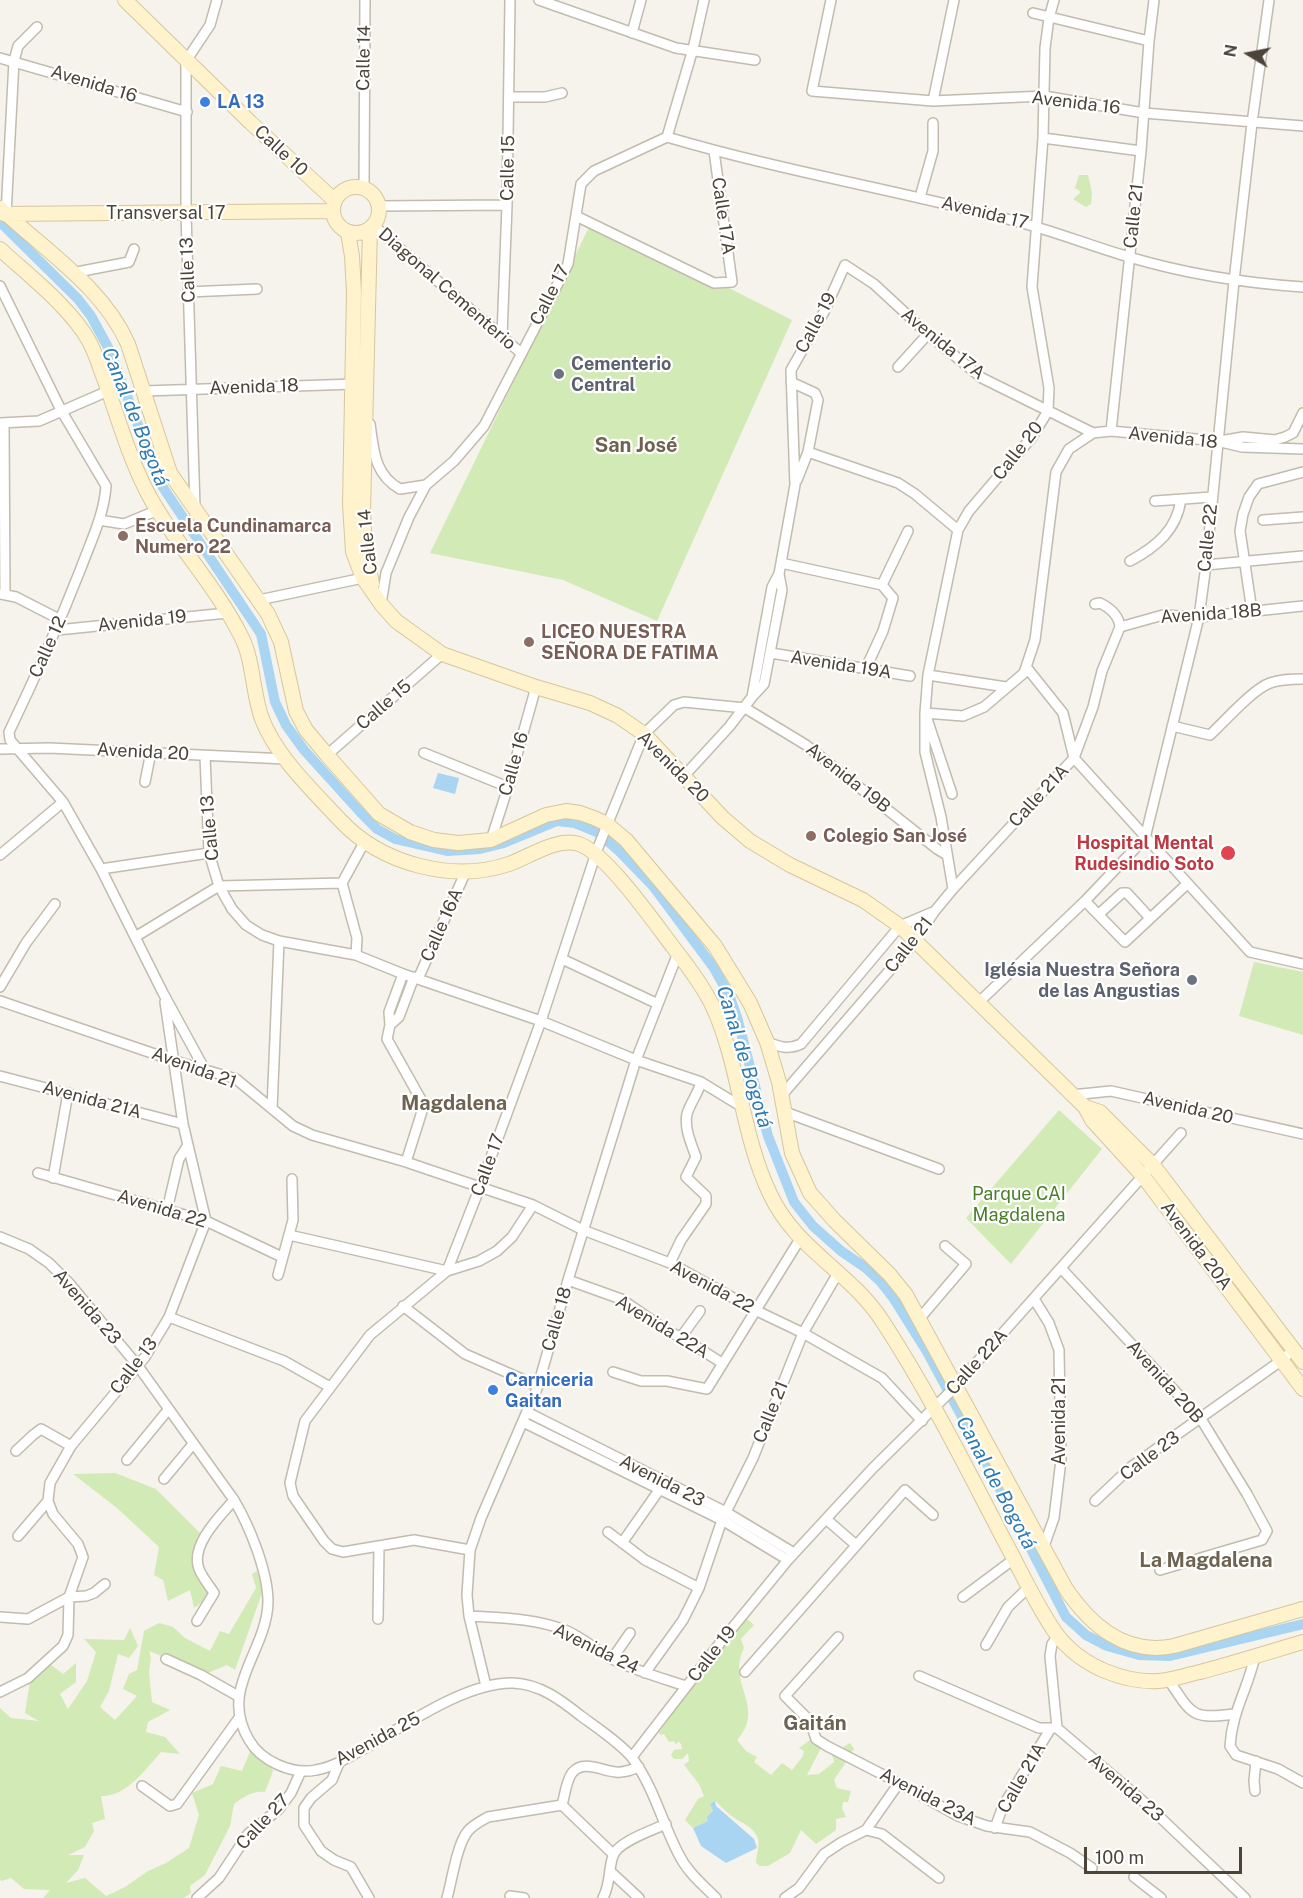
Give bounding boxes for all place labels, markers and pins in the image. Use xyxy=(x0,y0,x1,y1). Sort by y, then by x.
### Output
place label: LA 13 xyxy=(217,91,264,113)
marker: LA 13 xyxy=(198,95,212,109)
place label: Cementerio Central xyxy=(571,353,671,395)
marker: Cementerio Central xyxy=(552,367,566,381)
place label: Escuela Cundinamarca Numero 22 xyxy=(135,515,331,558)
marker: Escuela Cundinamarca Numero 22 xyxy=(116,529,130,543)
place label: LICEO NUESTRA SEÑORA DE FATIMA xyxy=(541,621,718,664)
marker: LICEO NUESTRA SEÑORA DE FATIMA xyxy=(522,635,536,649)
place label: Colegio San José xyxy=(823,825,967,847)
marker: Colegio San José xyxy=(804,829,818,843)
place label: Hospital Mental Rudesindio Soto xyxy=(1074,832,1214,874)
marker: Hospital Mental Rudesindio Soto xyxy=(1219,844,1237,862)
place label: Iglésia Nuestra Señora de las Angustias xyxy=(984,959,1180,1002)
marker: Iglésia Nuestra Señora de las Angustias xyxy=(1185,973,1199,987)
place label: Carniceria Gaitan xyxy=(505,1369,593,1412)
marker: Carniceria Gaitan xyxy=(486,1383,500,1397)

